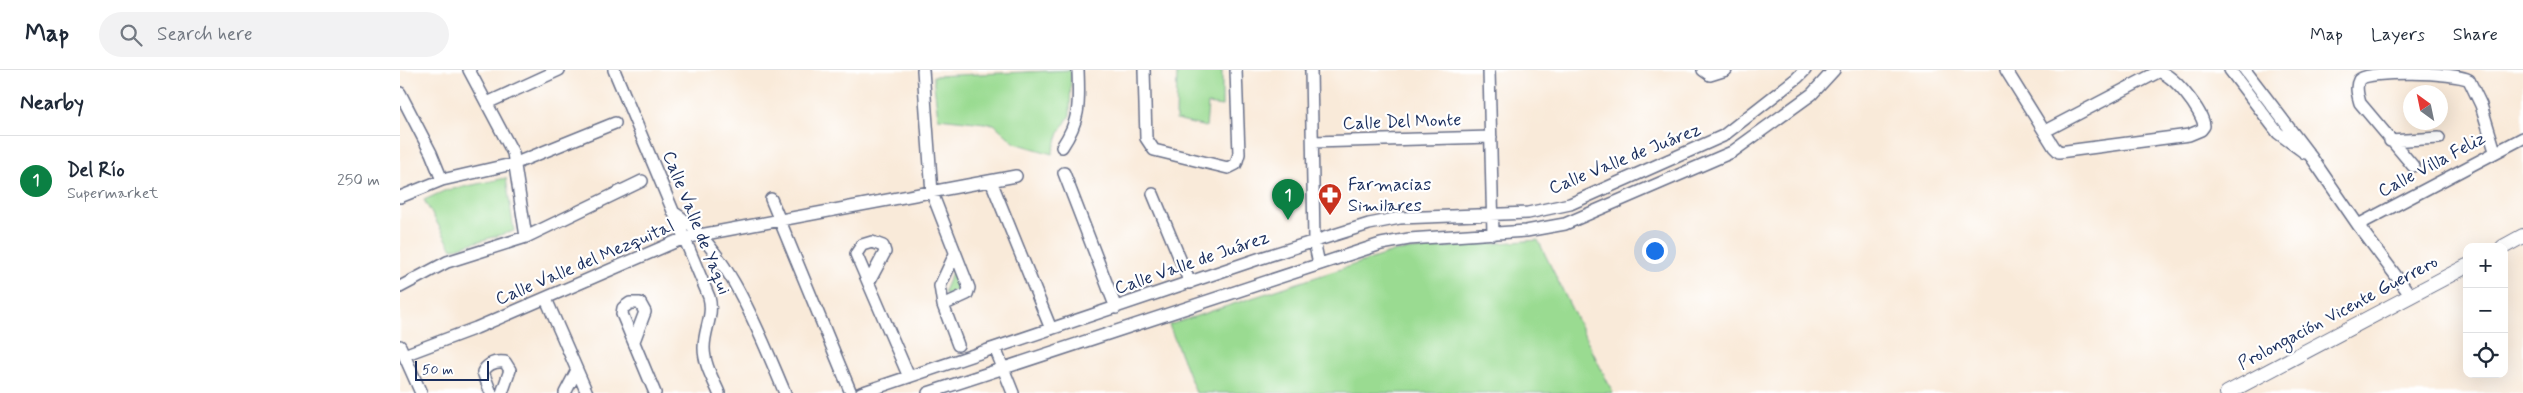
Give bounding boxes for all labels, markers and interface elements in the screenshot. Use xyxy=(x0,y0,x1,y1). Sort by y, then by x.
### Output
search box xyxy=(99,12,449,57)
text: Map xyxy=(25,19,69,50)
icon: search xyxy=(117,21,145,49)
text: Search here xyxy=(157,22,253,47)
text: Map xyxy=(2310,23,2343,47)
text: Layers xyxy=(2371,23,2425,47)
text: Share xyxy=(2453,23,2498,47)
north arrow xyxy=(2403,85,2448,130)
text: Nearby xyxy=(20,89,84,117)
street label: Calle Del Monte xyxy=(1342,108,1462,136)
street label: Calle Valle de Juárez xyxy=(1545,117,1705,200)
street label: Calle Villa Feliz xyxy=(2374,127,2490,203)
street label: Calle Valle de Yaqui xyxy=(656,147,736,299)
text: Del Río xyxy=(67,158,125,183)
text: 1 xyxy=(32,170,40,191)
text: 250 m xyxy=(337,170,380,191)
place label: Farmacias Similares xyxy=(1348,173,1431,218)
pin: 1 xyxy=(1272,179,1304,220)
pharmacy icon: Farmacias Similares xyxy=(1317,182,1343,216)
text: Supermarket xyxy=(67,183,158,204)
street label: Calle Valle del Mezquital xyxy=(492,214,678,312)
street label: Calle Valle de Juárez xyxy=(1112,225,1273,301)
your location xyxy=(1642,238,1668,264)
map controls xyxy=(2463,243,2508,378)
button: + xyxy=(2463,243,2508,288)
street label: Prolongación Vicente Guerrero xyxy=(2234,250,2443,377)
button: − xyxy=(2463,288,2508,333)
button: locate xyxy=(2463,333,2508,378)
scale bar xyxy=(415,358,489,381)
text: 50 m xyxy=(422,361,453,379)

